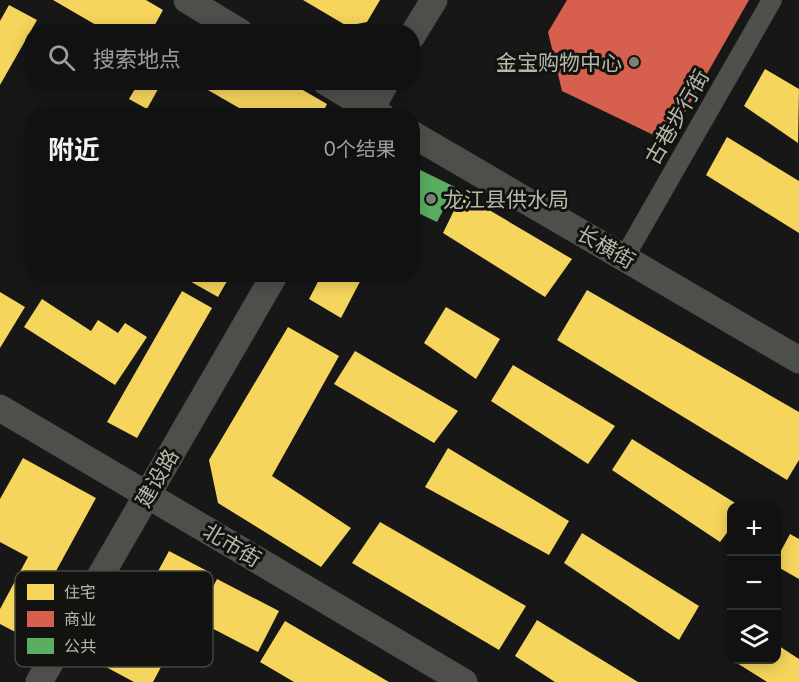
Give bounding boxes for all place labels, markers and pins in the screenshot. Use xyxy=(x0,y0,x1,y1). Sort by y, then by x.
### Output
place label: 金宝购物中心 xyxy=(496,50,622,75)
marker: 金宝购物中心 xyxy=(627,55,641,69)
place label: 龙江县供水局 xyxy=(443,187,569,212)
marker: 龙江县供水局 xyxy=(424,192,438,206)

